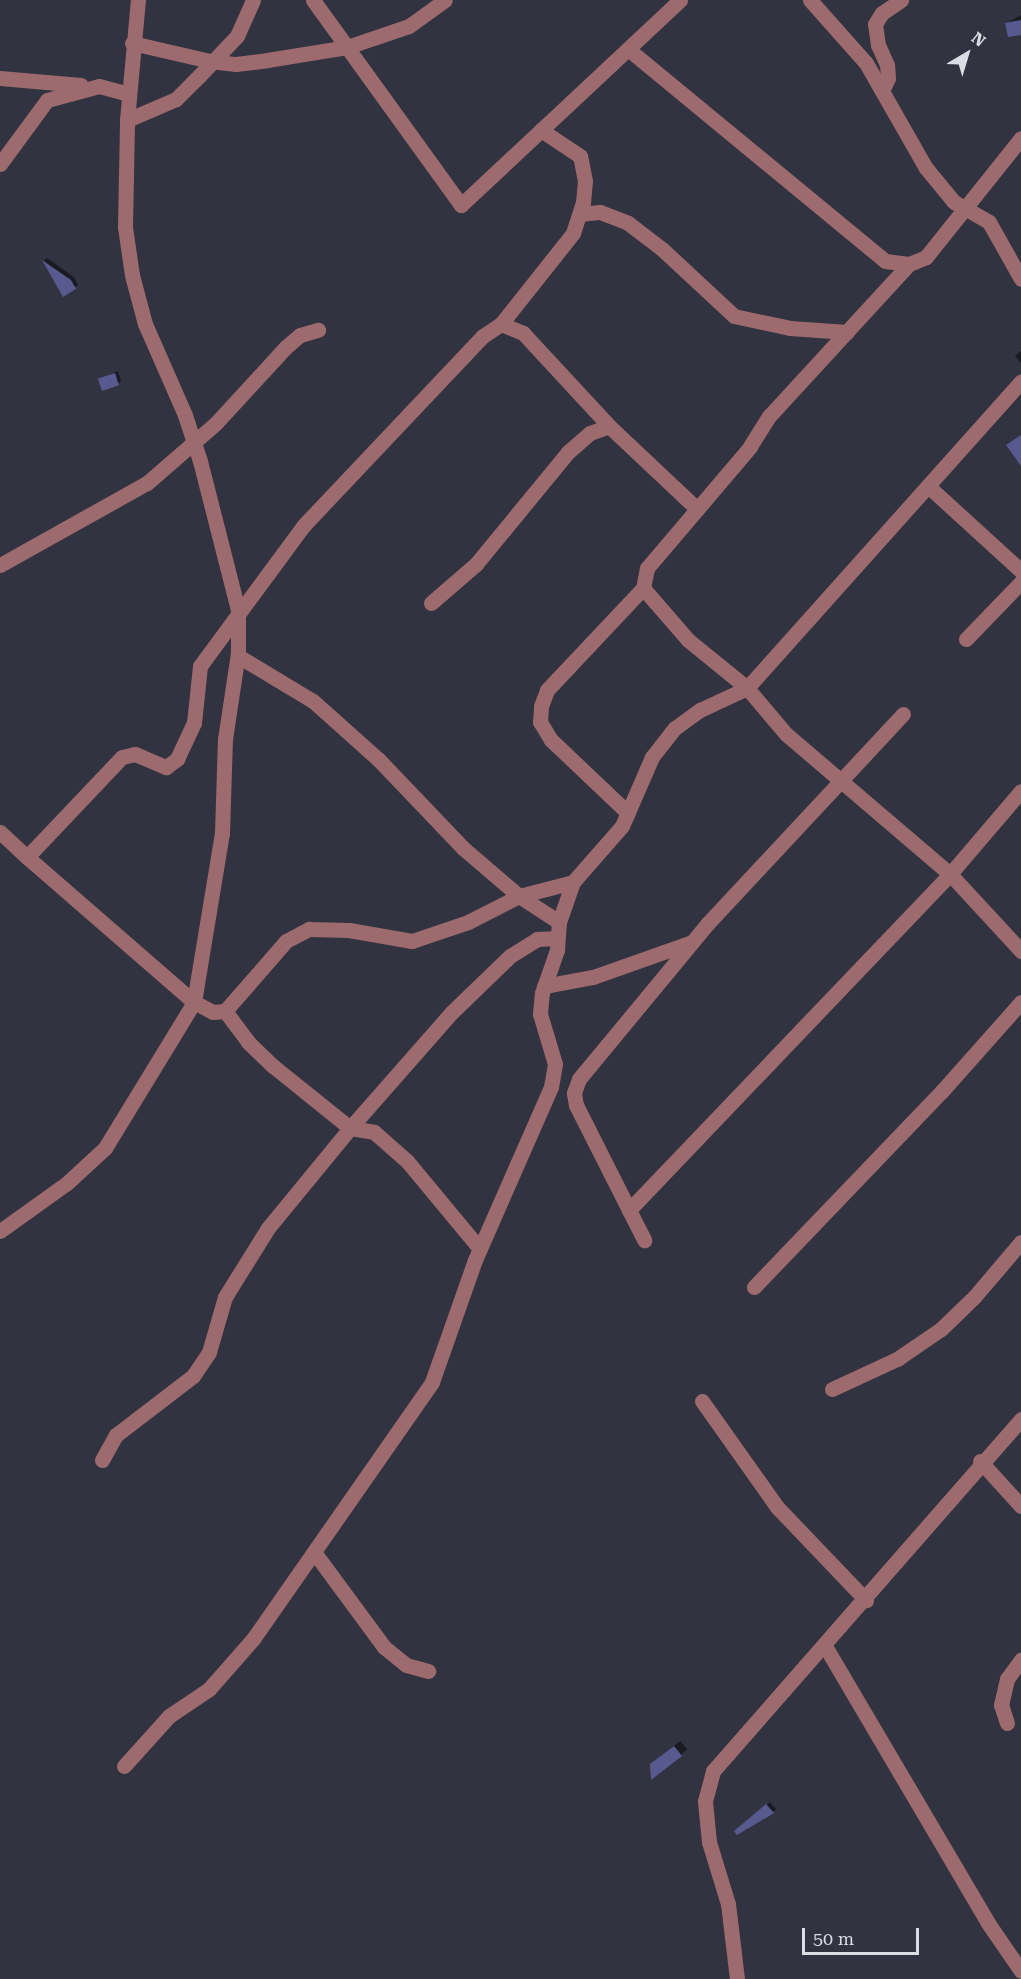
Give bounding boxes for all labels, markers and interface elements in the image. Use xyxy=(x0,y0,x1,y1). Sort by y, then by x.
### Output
north arrow xyxy=(937,24,997,84)
text: N xyxy=(968,28,989,51)
scale bar xyxy=(805,1916,922,1954)
text: 50 m xyxy=(813,1928,854,1949)

